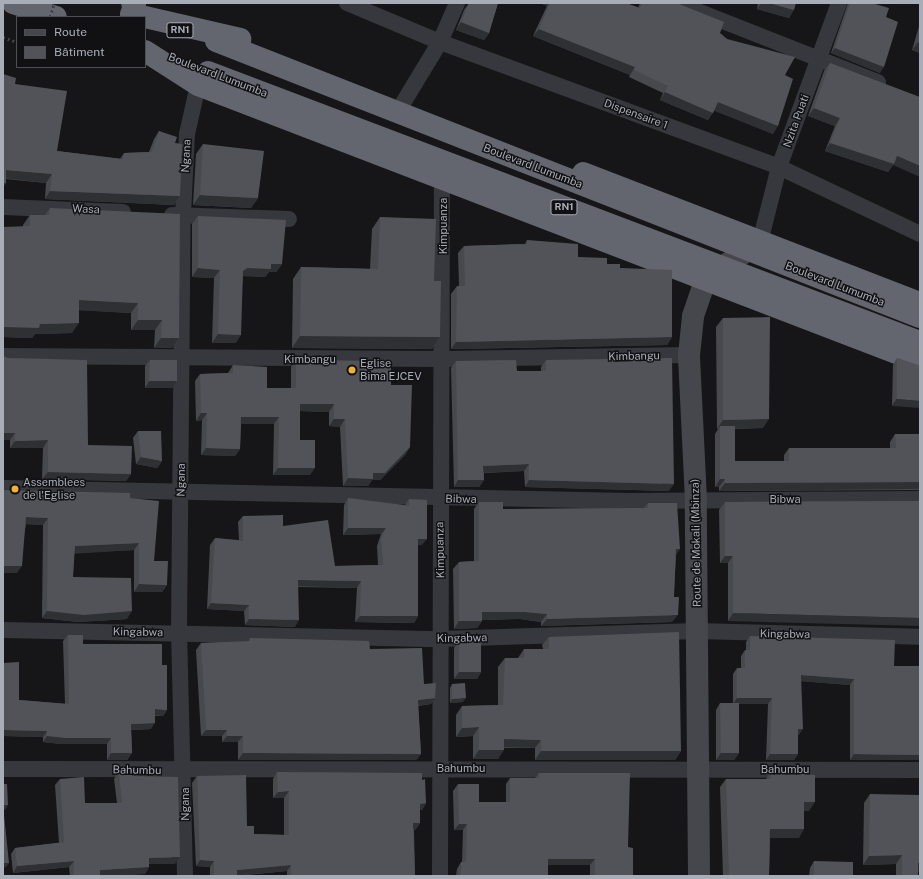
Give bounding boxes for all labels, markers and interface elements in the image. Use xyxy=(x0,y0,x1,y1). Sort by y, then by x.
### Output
legend xyxy=(16,16,146,68)
road number: RN1 xyxy=(166,22,194,38)
text: Route xyxy=(54,25,87,39)
text: Bâtiment xyxy=(54,45,105,59)
street label: Boulevard Lumumba xyxy=(167,50,269,100)
street label: Nzita Puati xyxy=(780,93,812,149)
street label: Dispensaire 1 xyxy=(602,96,670,132)
street label: Ngana xyxy=(179,139,193,173)
street label: Boulevard Lumumba xyxy=(482,141,584,191)
street label: Kimpuanza xyxy=(436,198,450,254)
road number: RN1 xyxy=(550,199,578,215)
street label: Wasa xyxy=(72,202,100,216)
street label: Boulevard Lumumba xyxy=(784,259,886,309)
street label: Kimbangu xyxy=(608,349,660,363)
street label: Kimbangu xyxy=(284,352,336,366)
place label: Eglise Bima EJCEV xyxy=(360,357,422,383)
marker: Eglise Bima EJCEV xyxy=(347,365,357,375)
street label: Ngana xyxy=(174,463,188,497)
place label: Assemblees de l'Eglise xyxy=(23,476,85,502)
street label: Route de Mokali (Mbinza) xyxy=(688,479,704,607)
marker: Assemblees de l'Eglise xyxy=(10,484,20,494)
street label: Bibwa xyxy=(445,492,477,506)
street label: Bibwa xyxy=(769,492,801,506)
street label: Kimpuanza xyxy=(433,522,447,578)
street label: Kingabwa xyxy=(113,625,163,639)
street label: Kingabwa xyxy=(760,627,810,641)
street label: Kingabwa xyxy=(437,631,487,645)
street label: Bahumbu xyxy=(437,761,485,775)
street label: Bahumbu xyxy=(761,762,809,776)
street label: Bahumbu xyxy=(113,763,161,777)
street label: Ngana xyxy=(178,787,192,821)

